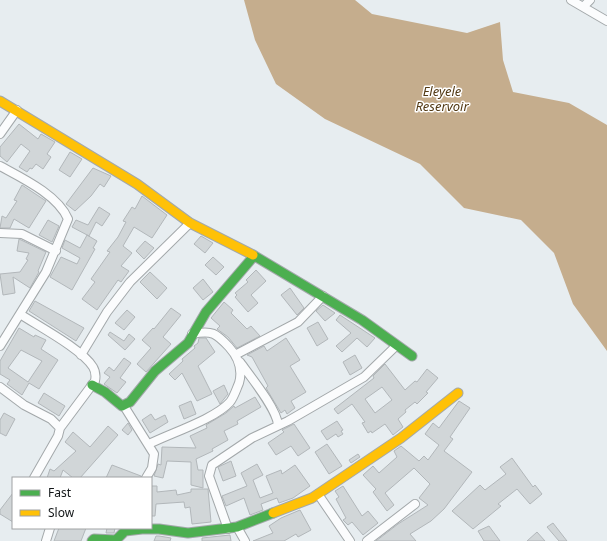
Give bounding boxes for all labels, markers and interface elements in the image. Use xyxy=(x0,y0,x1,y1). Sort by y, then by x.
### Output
water label: Eleyele Reservoir xyxy=(415,82,469,115)
legend xyxy=(12,477,152,529)
text: Fast xyxy=(48,484,72,501)
text: Slow xyxy=(48,504,75,521)

